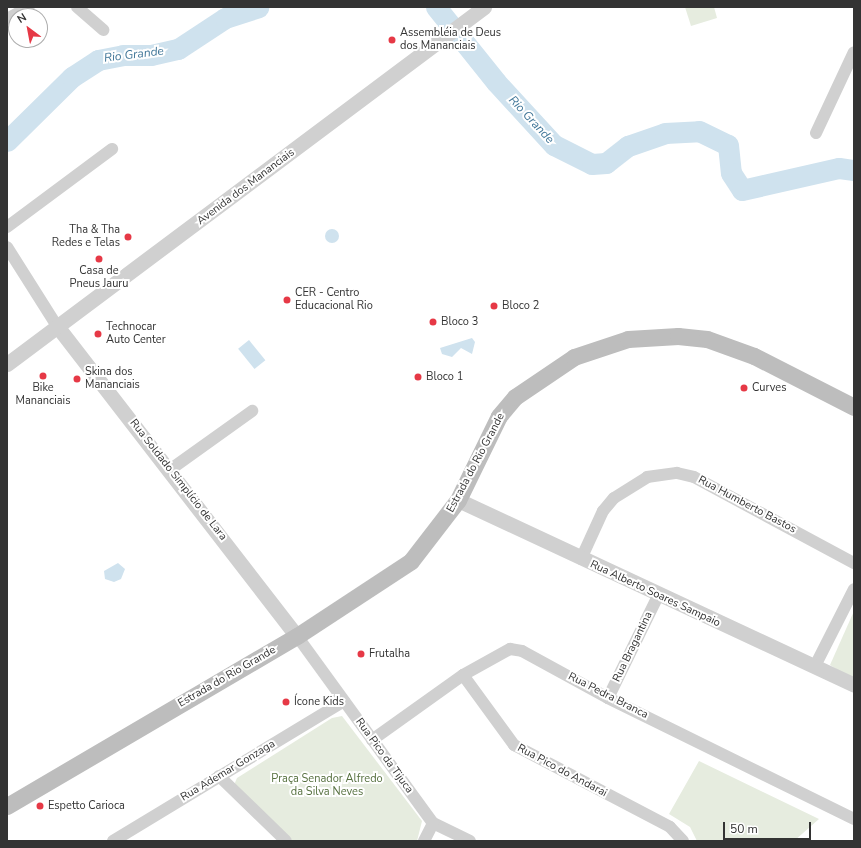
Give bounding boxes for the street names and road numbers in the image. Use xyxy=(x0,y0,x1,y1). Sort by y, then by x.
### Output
street label: Avenida dos Mananciais xyxy=(195,146,297,228)
street label: Estrada do Rio Grande xyxy=(444,411,508,515)
street label: Rua Soldado Simplício de Lara xyxy=(127,417,229,543)
street label: Rua Humberto Bastos xyxy=(696,474,798,536)
street label: Rua Alberto Soares Sampaio xyxy=(588,558,722,630)
street label: Rua Bragantina xyxy=(610,610,656,684)
street label: Estrada do Rio Grande xyxy=(176,644,278,710)
street label: Rua Pedra Branca xyxy=(566,670,650,722)
street label: Rua Pico da Tijuca xyxy=(352,716,416,796)
street label: Rua Ademar Gonzaga xyxy=(178,738,278,804)
street label: Rua Pico do Andarai xyxy=(515,742,609,800)

